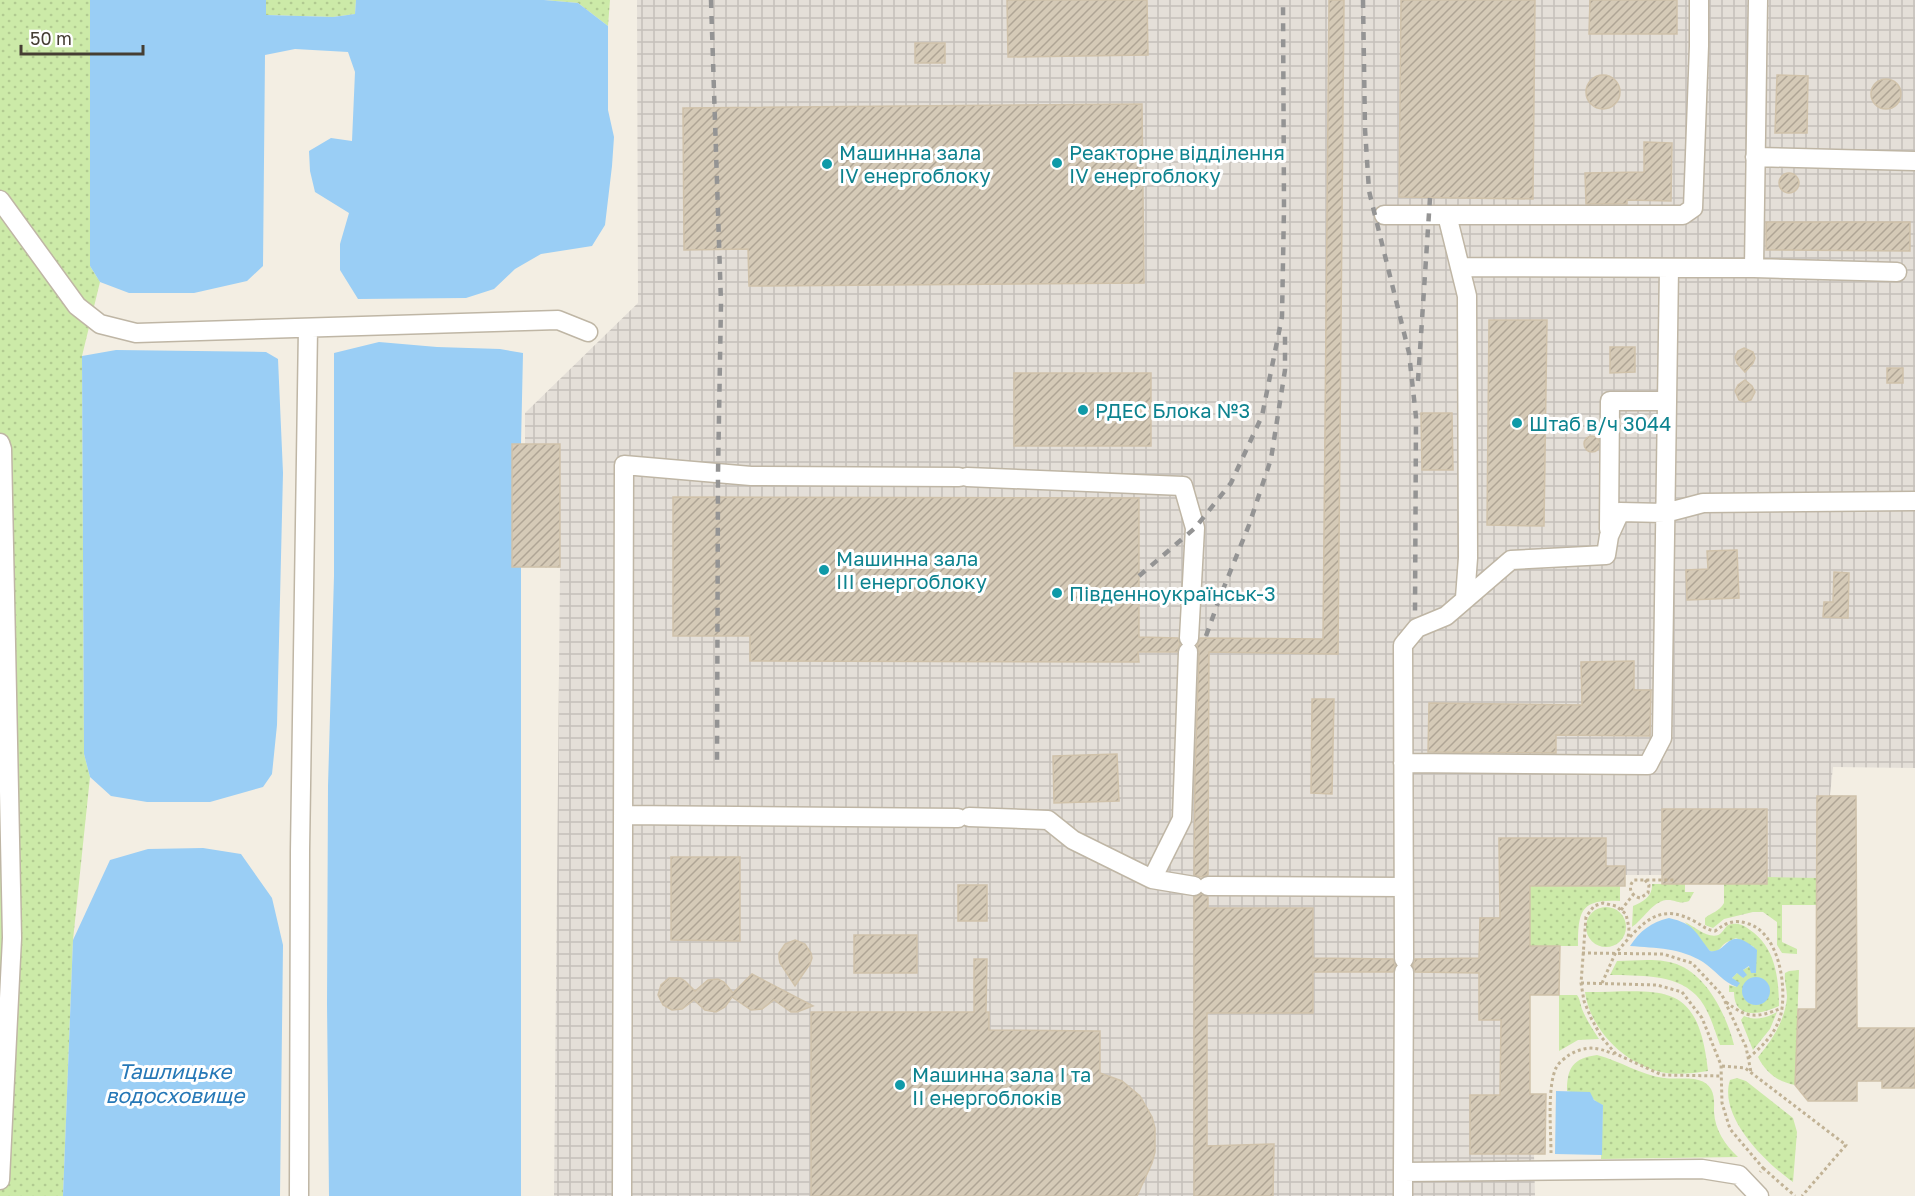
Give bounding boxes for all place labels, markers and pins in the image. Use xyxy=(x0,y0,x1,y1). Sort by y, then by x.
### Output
place label: Машинна зала IV енергоблоку xyxy=(839,140,991,187)
place label: Реакторне відділення IV енергоблоку xyxy=(1069,140,1285,187)
marker: Реакторне відділення IV енергоблоку xyxy=(1050,156,1064,170)
marker: Машинна зала IV енергоблоку xyxy=(820,157,834,171)
place label: РДЕС Блока №3 xyxy=(1095,398,1250,422)
marker: РДЕС Блока №3 xyxy=(1076,403,1090,417)
place label: Штаб в/ч 3044 xyxy=(1529,411,1672,435)
marker: Штаб в/ч 3044 xyxy=(1510,416,1524,430)
place label: Машинна зала III енергоблоку xyxy=(836,546,987,593)
marker: Машинна зала III енергоблоку xyxy=(817,563,831,577)
place label: Південноукраїнськ-3 xyxy=(1069,581,1276,605)
marker: Південноукраїнськ-3 xyxy=(1050,586,1064,600)
place label: Машинна зала I та II енергоблоків xyxy=(912,1062,1091,1109)
marker: Машинна зала I та II енергоблоків xyxy=(893,1078,907,1092)

